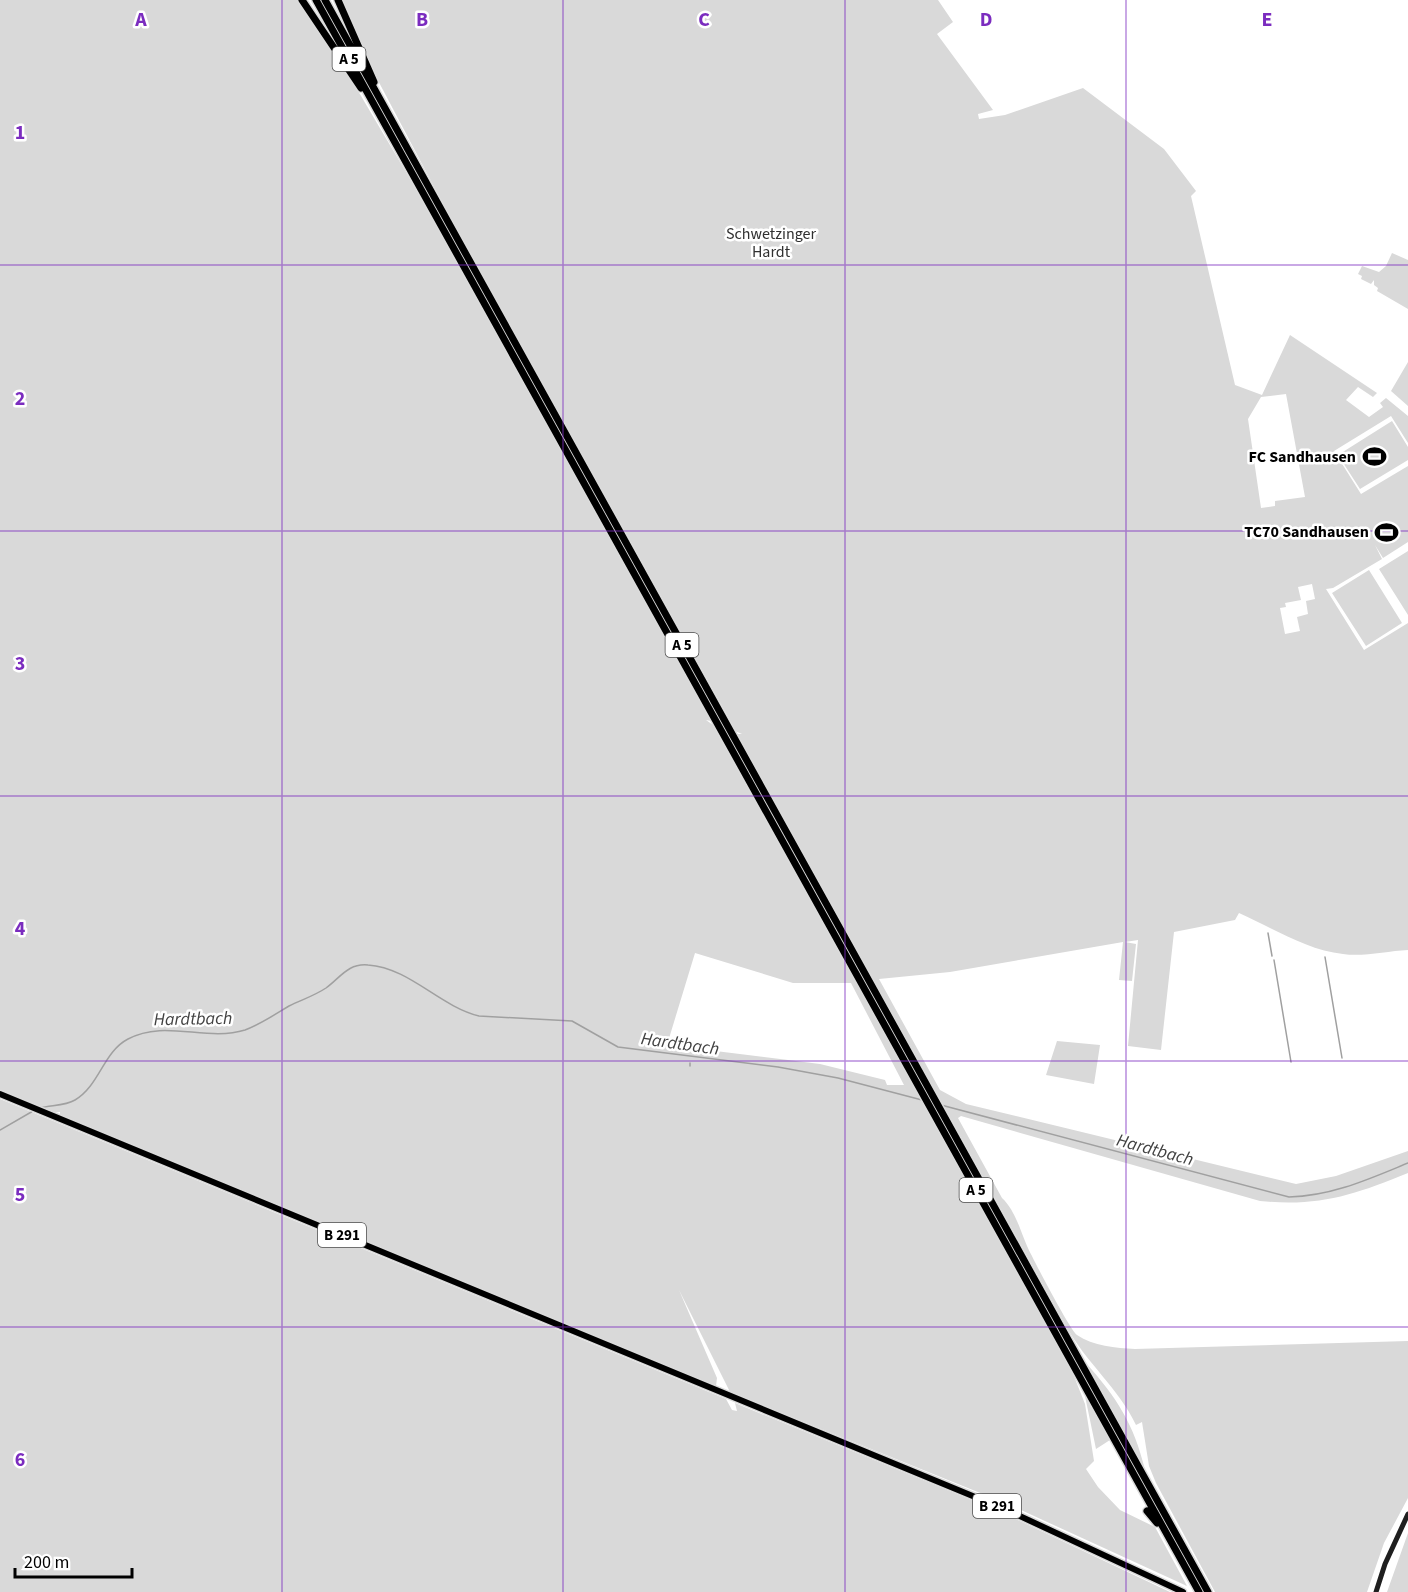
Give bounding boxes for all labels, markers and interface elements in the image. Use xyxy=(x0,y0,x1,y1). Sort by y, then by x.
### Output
text: A xyxy=(134,6,147,34)
text: B xyxy=(416,6,428,34)
text: C xyxy=(698,6,710,34)
text: D xyxy=(980,6,992,34)
text: E xyxy=(1262,6,1272,34)
road number: A 5 xyxy=(332,47,366,71)
text: 1 xyxy=(15,119,25,147)
park label: Schwetzinger Hardt xyxy=(726,223,816,263)
text: 2 xyxy=(15,385,25,413)
sports icon: FC Sandhausen xyxy=(1361,444,1387,470)
place label: FC Sandhausen xyxy=(1248,446,1356,468)
sports icon: TC70 Sandhausen xyxy=(1374,519,1400,545)
place label: TC70 Sandhausen xyxy=(1244,521,1369,543)
road number: A 5 xyxy=(666,633,698,657)
text: 3 xyxy=(15,650,25,678)
text: 4 xyxy=(15,915,26,943)
water label: Hardtbach xyxy=(153,1006,233,1032)
water label: Hardtbach xyxy=(639,1026,721,1062)
water label: Hardtbach xyxy=(1114,1128,1196,1172)
road number: A 5 xyxy=(960,1178,992,1202)
text: 5 xyxy=(15,1181,25,1209)
road number: B 291 xyxy=(318,1223,366,1247)
text: 6 xyxy=(15,1446,25,1474)
road number: B 291 xyxy=(973,1494,1021,1518)
scale bar xyxy=(15,1541,132,1579)
text: 200 m xyxy=(24,1550,69,1575)

